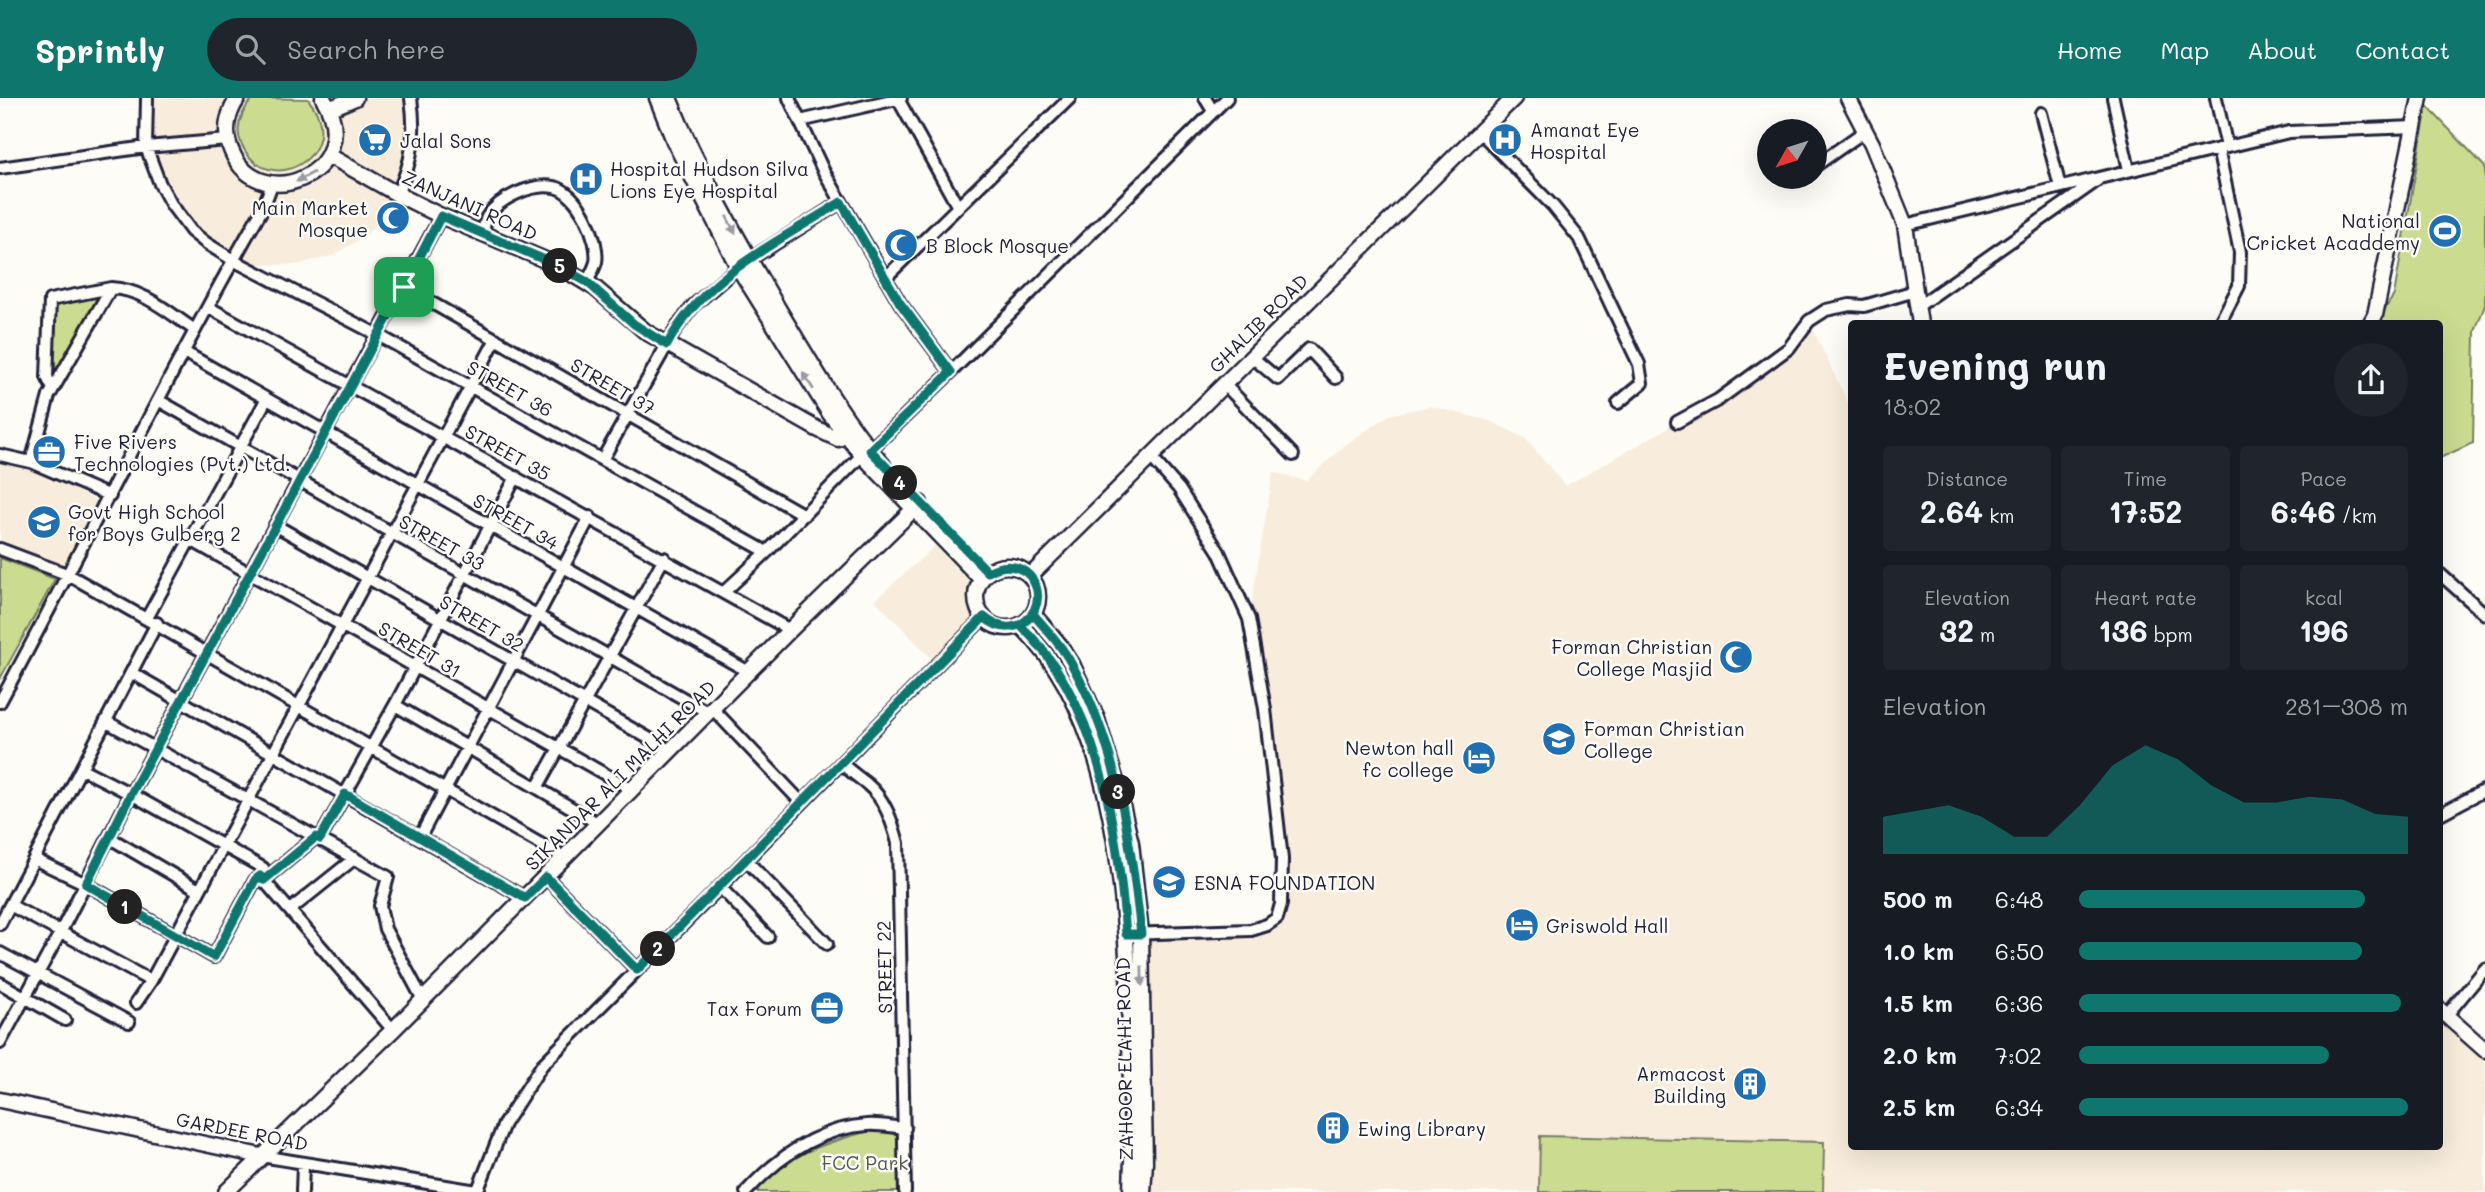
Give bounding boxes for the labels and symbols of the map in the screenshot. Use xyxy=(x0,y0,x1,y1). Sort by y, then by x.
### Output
place label: Amanat Eye Hospital xyxy=(1530,117,1640,164)
north arrow xyxy=(1757,119,1827,189)
supermarket icon: Jalal Sons xyxy=(356,121,394,159)
hospital icon: Amanat Eye Hospital xyxy=(1486,121,1524,159)
place label: Jalal Sons xyxy=(400,128,491,153)
place label: Hospital Hudson Silva Lions Eye Hospital xyxy=(610,156,809,203)
hospital icon: Hospital Hudson Silva Lions Eye Hospital xyxy=(567,160,605,198)
street label: ZANJANI ROAD xyxy=(399,164,541,246)
one-way arrow xyxy=(295,170,315,182)
place label: Main Market Mosque xyxy=(252,195,368,242)
mosque icon: Main Market Mosque xyxy=(374,199,412,237)
place label: National Cricket Acaddemy xyxy=(2247,208,2420,255)
sports icon: National Cricket Acaddemy xyxy=(2426,212,2464,250)
one-way arrow xyxy=(725,216,737,235)
mosque icon: B Block Mosque xyxy=(882,226,920,264)
place label: B Block Mosque xyxy=(926,233,1069,258)
pin: 5 xyxy=(542,248,578,284)
pin xyxy=(374,257,434,317)
street label: GHALIB ROAD xyxy=(1203,268,1313,378)
street label: STREET 37 xyxy=(566,352,660,420)
street label: STREET 36 xyxy=(463,354,557,422)
one-way arrow xyxy=(801,371,814,390)
street label: STREET 35 xyxy=(461,418,555,486)
place label: Five Rivers Technologies (Pvt.) Ltd. xyxy=(74,429,291,476)
office icon: Five Rivers Technologies (Pvt.) Ltd. xyxy=(30,433,68,471)
pin: 4 xyxy=(883,466,918,500)
street label: STREET 34 xyxy=(469,487,563,555)
place label: Govt High School for Boys Gulberg 2 xyxy=(68,499,241,546)
school or university icon: Govt High School for Boys Gulberg 2 xyxy=(25,503,63,541)
street label: STREET 33 xyxy=(395,508,489,576)
street label: STREET 32 xyxy=(435,589,529,657)
street label: STREET 31 xyxy=(374,615,466,683)
place label: Forman Christian College Masjid xyxy=(1552,634,1712,681)
mosque icon: Forman Christian College Masjid xyxy=(1717,638,1755,676)
street label: SIKANDAR ALI MALHI ROAD xyxy=(519,674,721,876)
place label: Forman Christian College xyxy=(1584,716,1744,763)
school or university icon: Forman Christian College xyxy=(1540,720,1578,758)
place label: Newton hall fc college xyxy=(1345,735,1454,782)
hotel icon: Newton hall fc college xyxy=(1460,739,1498,777)
pin: 3 xyxy=(1100,774,1136,810)
school or university icon: ESNA FOUNDATION xyxy=(1150,863,1188,901)
place label: ESNA FOUNDATION xyxy=(1194,870,1375,895)
pin: 1 xyxy=(108,890,142,924)
hotel icon: Griswold Hall xyxy=(1503,906,1541,944)
place label: Griswold Hall xyxy=(1546,913,1669,938)
street label: STREET 22 xyxy=(871,920,897,1014)
pin: 2 xyxy=(640,932,676,966)
street label: ZAHOOR ELAHI ROAD xyxy=(1110,957,1138,1161)
one-way arrow xyxy=(1136,966,1147,988)
office icon: Tax Forum xyxy=(808,989,846,1027)
place label: Tax Forum xyxy=(707,996,802,1021)
place label: Armacost Building xyxy=(1636,1061,1726,1108)
building icon: Armacost Building xyxy=(1731,1065,1769,1103)
street label: GARDEE ROAD xyxy=(174,1106,310,1156)
building icon: Ewing Library xyxy=(1314,1109,1352,1147)
place label: Ewing Library xyxy=(1358,1116,1486,1141)
park label: FCC Park xyxy=(822,1150,908,1175)

